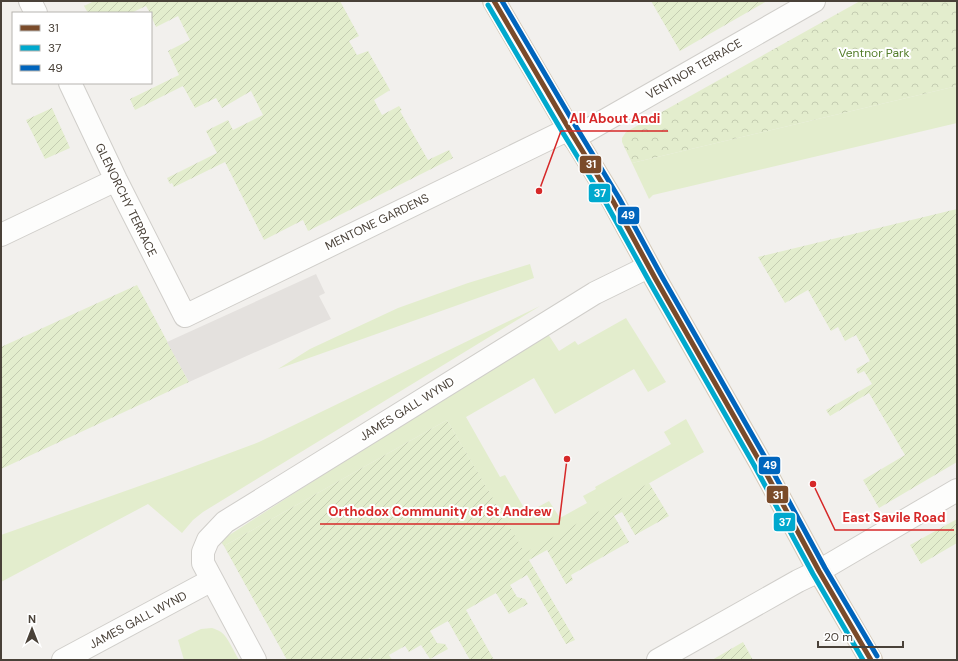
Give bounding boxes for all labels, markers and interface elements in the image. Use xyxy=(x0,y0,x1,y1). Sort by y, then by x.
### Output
legend xyxy=(12,12,152,84)
text: 31 xyxy=(48,20,59,36)
street label: VENTNOR TERRACE xyxy=(643,35,745,103)
text: 37 xyxy=(48,40,61,56)
park label: Ventnor Park xyxy=(839,45,910,61)
text: 49 xyxy=(48,60,63,76)
callout: All About Andi xyxy=(561,106,668,131)
text: All About Andi xyxy=(570,110,660,127)
street label: GLENORCHY TERRACE xyxy=(92,141,161,260)
line badge: 31 xyxy=(579,155,602,174)
text: 31 xyxy=(586,157,596,171)
line badge: 37 xyxy=(588,183,611,203)
text: 37 xyxy=(594,186,606,200)
street label: MENTONE GARDENS xyxy=(322,190,432,254)
line badge: 49 xyxy=(617,206,640,225)
text: 49 xyxy=(621,208,635,222)
street label: JAMES GALL WYND xyxy=(357,373,457,445)
line badge: 49 xyxy=(758,456,781,475)
text: 49 xyxy=(763,458,777,472)
line badge: 31 xyxy=(766,485,789,504)
text: 31 xyxy=(773,488,783,502)
callout: Orthodox Community of St Andrew xyxy=(320,499,559,524)
text: Orthodox Community of St Andrew xyxy=(328,503,552,520)
callout: East Savile Road xyxy=(835,505,954,530)
text: East Savile Road xyxy=(842,509,946,526)
line badge: 37 xyxy=(773,512,796,532)
text: 37 xyxy=(779,515,791,529)
street label: JAMES GALL WYND xyxy=(86,587,190,653)
north arrow xyxy=(12,609,52,649)
text: N xyxy=(28,612,36,626)
scale bar xyxy=(818,623,903,649)
text: 20 m xyxy=(824,629,853,645)

